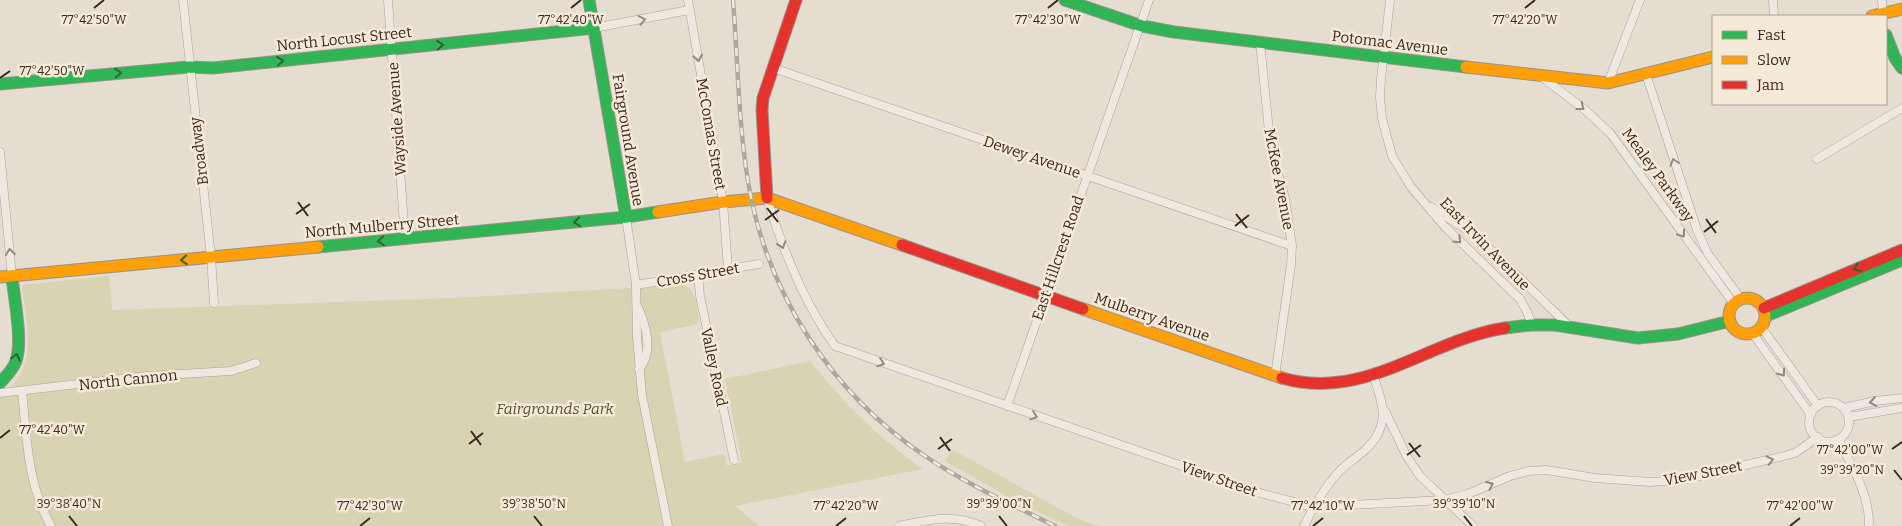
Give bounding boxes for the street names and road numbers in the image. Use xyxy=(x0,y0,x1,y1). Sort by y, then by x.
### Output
street label: North Locust Street xyxy=(275,23,413,55)
street label: Potomac Avenue xyxy=(1331,27,1449,59)
street label: Wayside Avenue xyxy=(384,62,410,176)
street label: Fairground Avenue xyxy=(609,73,647,207)
street label: McComas Street xyxy=(692,76,730,192)
street label: Broadway xyxy=(186,116,212,186)
street label: Mealey Parkway xyxy=(1618,125,1698,225)
street label: McKee Avenue xyxy=(1260,127,1298,231)
street label: Dewey Avenue xyxy=(981,132,1083,182)
street label: East Hillcrest Road xyxy=(1028,193,1088,323)
street label: East Irvin Avenue xyxy=(1436,194,1534,294)
street label: North Mulberry Street xyxy=(304,210,461,242)
street label: Cross Street xyxy=(655,259,741,291)
street label: Mulberry Avenue xyxy=(1092,289,1212,345)
street label: Valley Road xyxy=(697,326,731,408)
street label: North Cannon xyxy=(78,366,179,394)
street label: View Street xyxy=(1662,456,1744,489)
street label: View Street xyxy=(1179,458,1260,501)

